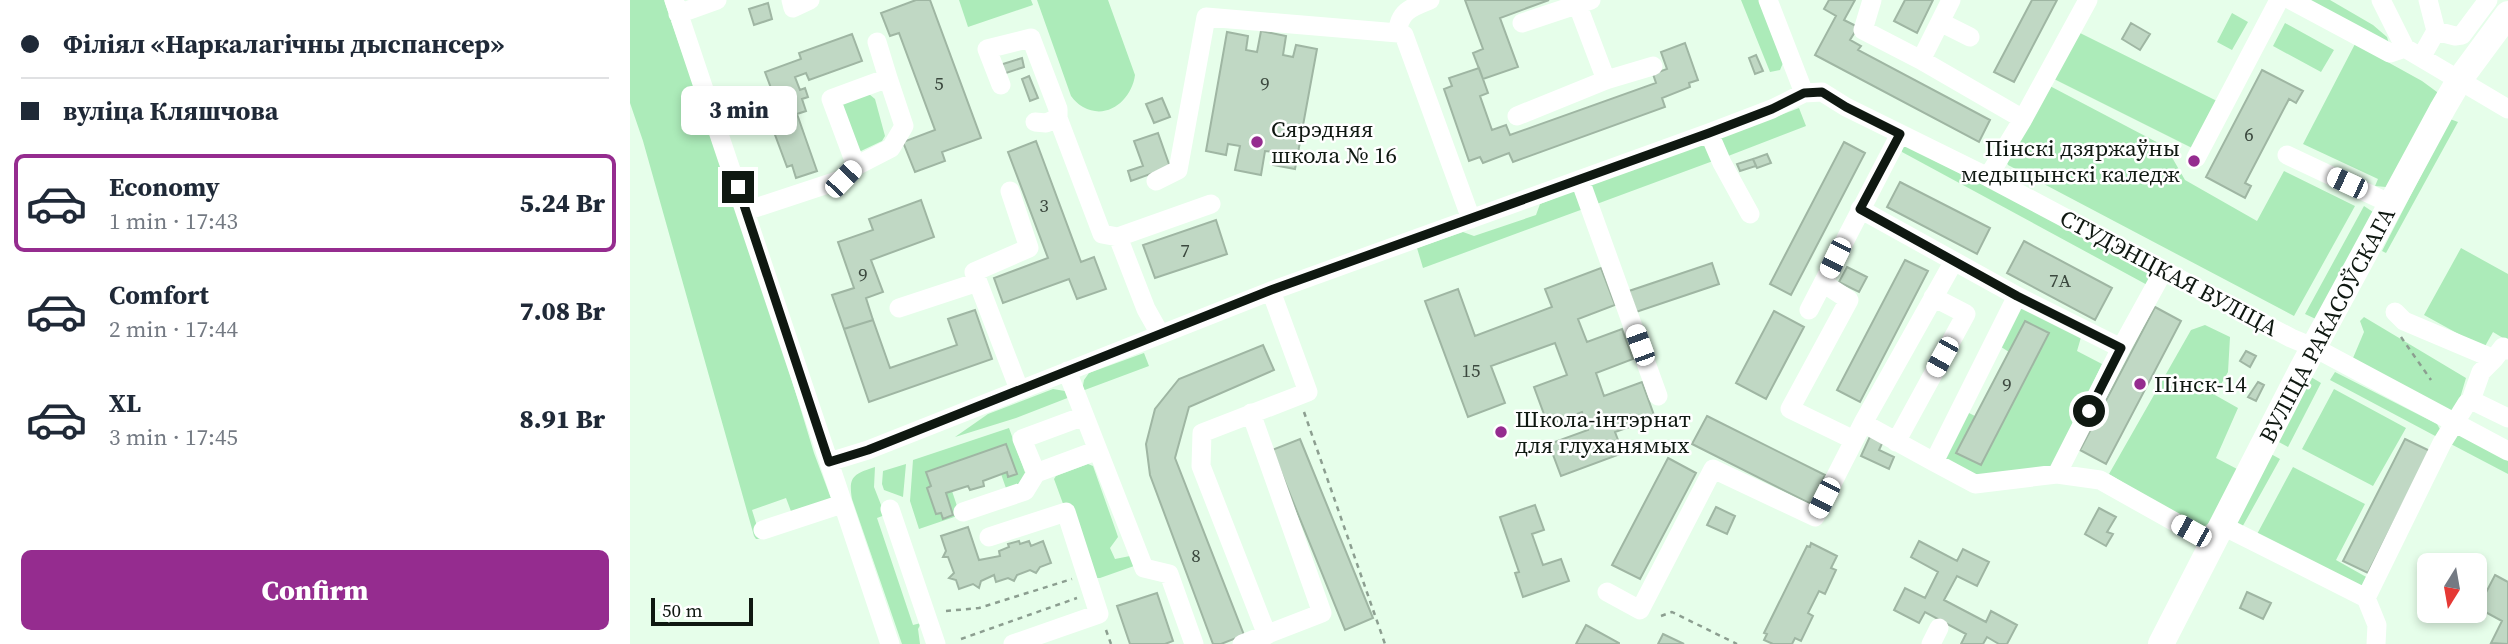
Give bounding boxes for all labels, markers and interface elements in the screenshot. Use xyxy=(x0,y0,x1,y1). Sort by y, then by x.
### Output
text: Філіял «Наркалагічны дыспансер» xyxy=(63,26,504,62)
house number: 5 xyxy=(934,70,944,96)
house number: 9 xyxy=(1260,70,1270,96)
callout: 3 min xyxy=(680,86,796,134)
text: вуліца Кляшчова xyxy=(63,93,279,129)
text: 3 min xyxy=(709,94,769,126)
place label: Сярэдняя школа № 16 xyxy=(1271,113,1397,171)
house number: 6 xyxy=(2244,121,2254,147)
place label: Пінскі дзяржаўны медыцынскі каледж xyxy=(1961,132,2181,190)
marker: Сярэдняя школа № 16 xyxy=(1249,134,1265,150)
marker: Пінскі дзяржаўны медыцынскі каледж xyxy=(2186,153,2202,169)
car xyxy=(821,157,866,201)
car xyxy=(2324,165,2371,201)
text: Economy xyxy=(109,169,220,205)
route end xyxy=(722,171,754,203)
icon: car xyxy=(25,172,88,235)
text: 5.24 Br xyxy=(519,185,605,221)
house number: 3 xyxy=(1039,192,1049,218)
street label: ВУЛІЦА РАКАСОЎСКАГА xyxy=(2251,201,2403,448)
street label: СТУДЭНЦКАЯ ВУЛІЦА xyxy=(2054,202,2284,344)
text: 1 min · 17:43 xyxy=(109,205,238,237)
car xyxy=(1817,235,1854,281)
house number: 7 xyxy=(1180,237,1190,263)
house number: 9 xyxy=(858,261,868,287)
house number: 7А xyxy=(2049,267,2071,293)
text: Comfort xyxy=(109,277,209,313)
icon: car xyxy=(25,280,88,343)
text: 7.08 Br xyxy=(519,293,605,329)
text: 2 min · 17:44 xyxy=(109,313,238,345)
car xyxy=(1623,322,1658,368)
car xyxy=(1923,334,1962,380)
house number: 15 xyxy=(1461,357,1481,383)
place label: Пінск-14 xyxy=(2154,368,2247,400)
house number: 9 xyxy=(2002,371,2012,397)
marker: Пінск-14 xyxy=(2132,376,2148,392)
text: XL xyxy=(109,385,141,421)
icon: car xyxy=(25,388,88,451)
route start xyxy=(2073,395,2105,427)
text: 8.91 Br xyxy=(519,401,605,437)
place label: Школа-інтэрнат для глуханямых xyxy=(1515,403,1691,461)
text: 3 min · 17:45 xyxy=(109,421,238,453)
marker: Школа-інтэрнат для глуханямых xyxy=(1493,424,1509,440)
car xyxy=(1806,475,1843,521)
car xyxy=(2168,512,2215,550)
house number: 8 xyxy=(1191,542,1201,568)
button: Confirm xyxy=(21,550,609,630)
north arrow xyxy=(2417,553,2487,623)
map controls xyxy=(2417,553,2487,623)
scale bar xyxy=(651,595,752,627)
text: 50 m xyxy=(662,597,703,623)

